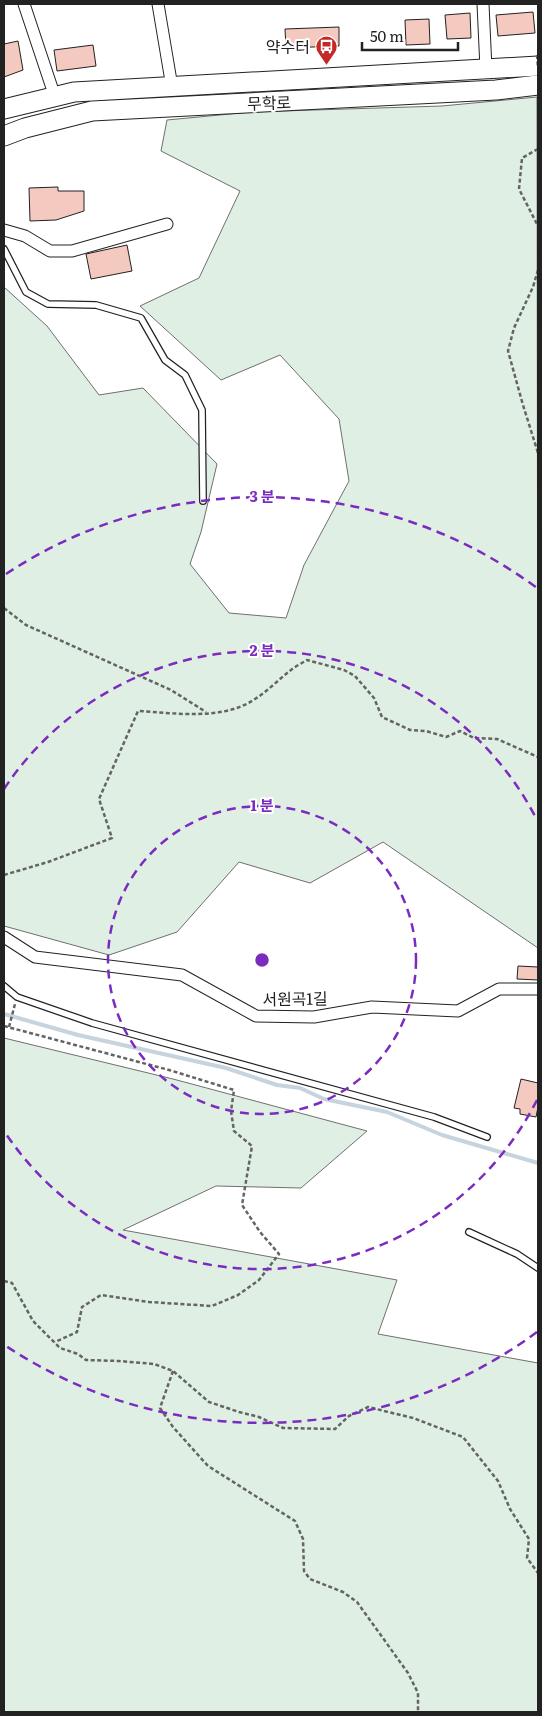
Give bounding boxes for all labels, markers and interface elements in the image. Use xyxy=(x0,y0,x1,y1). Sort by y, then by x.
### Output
scale bar xyxy=(362,20,458,52)
text: 50 m xyxy=(370,24,404,47)
place label: 약수터 xyxy=(266,34,310,58)
bus stop icon: 약수터 xyxy=(314,34,338,65)
street label: 무학로 xyxy=(247,89,292,115)
text: 3 분 xyxy=(249,484,275,507)
text: 2 분 xyxy=(250,638,275,661)
text: 1 분 xyxy=(250,793,274,816)
centre of rings xyxy=(253,951,271,969)
street label: 서원곡1길 xyxy=(262,985,328,1011)

